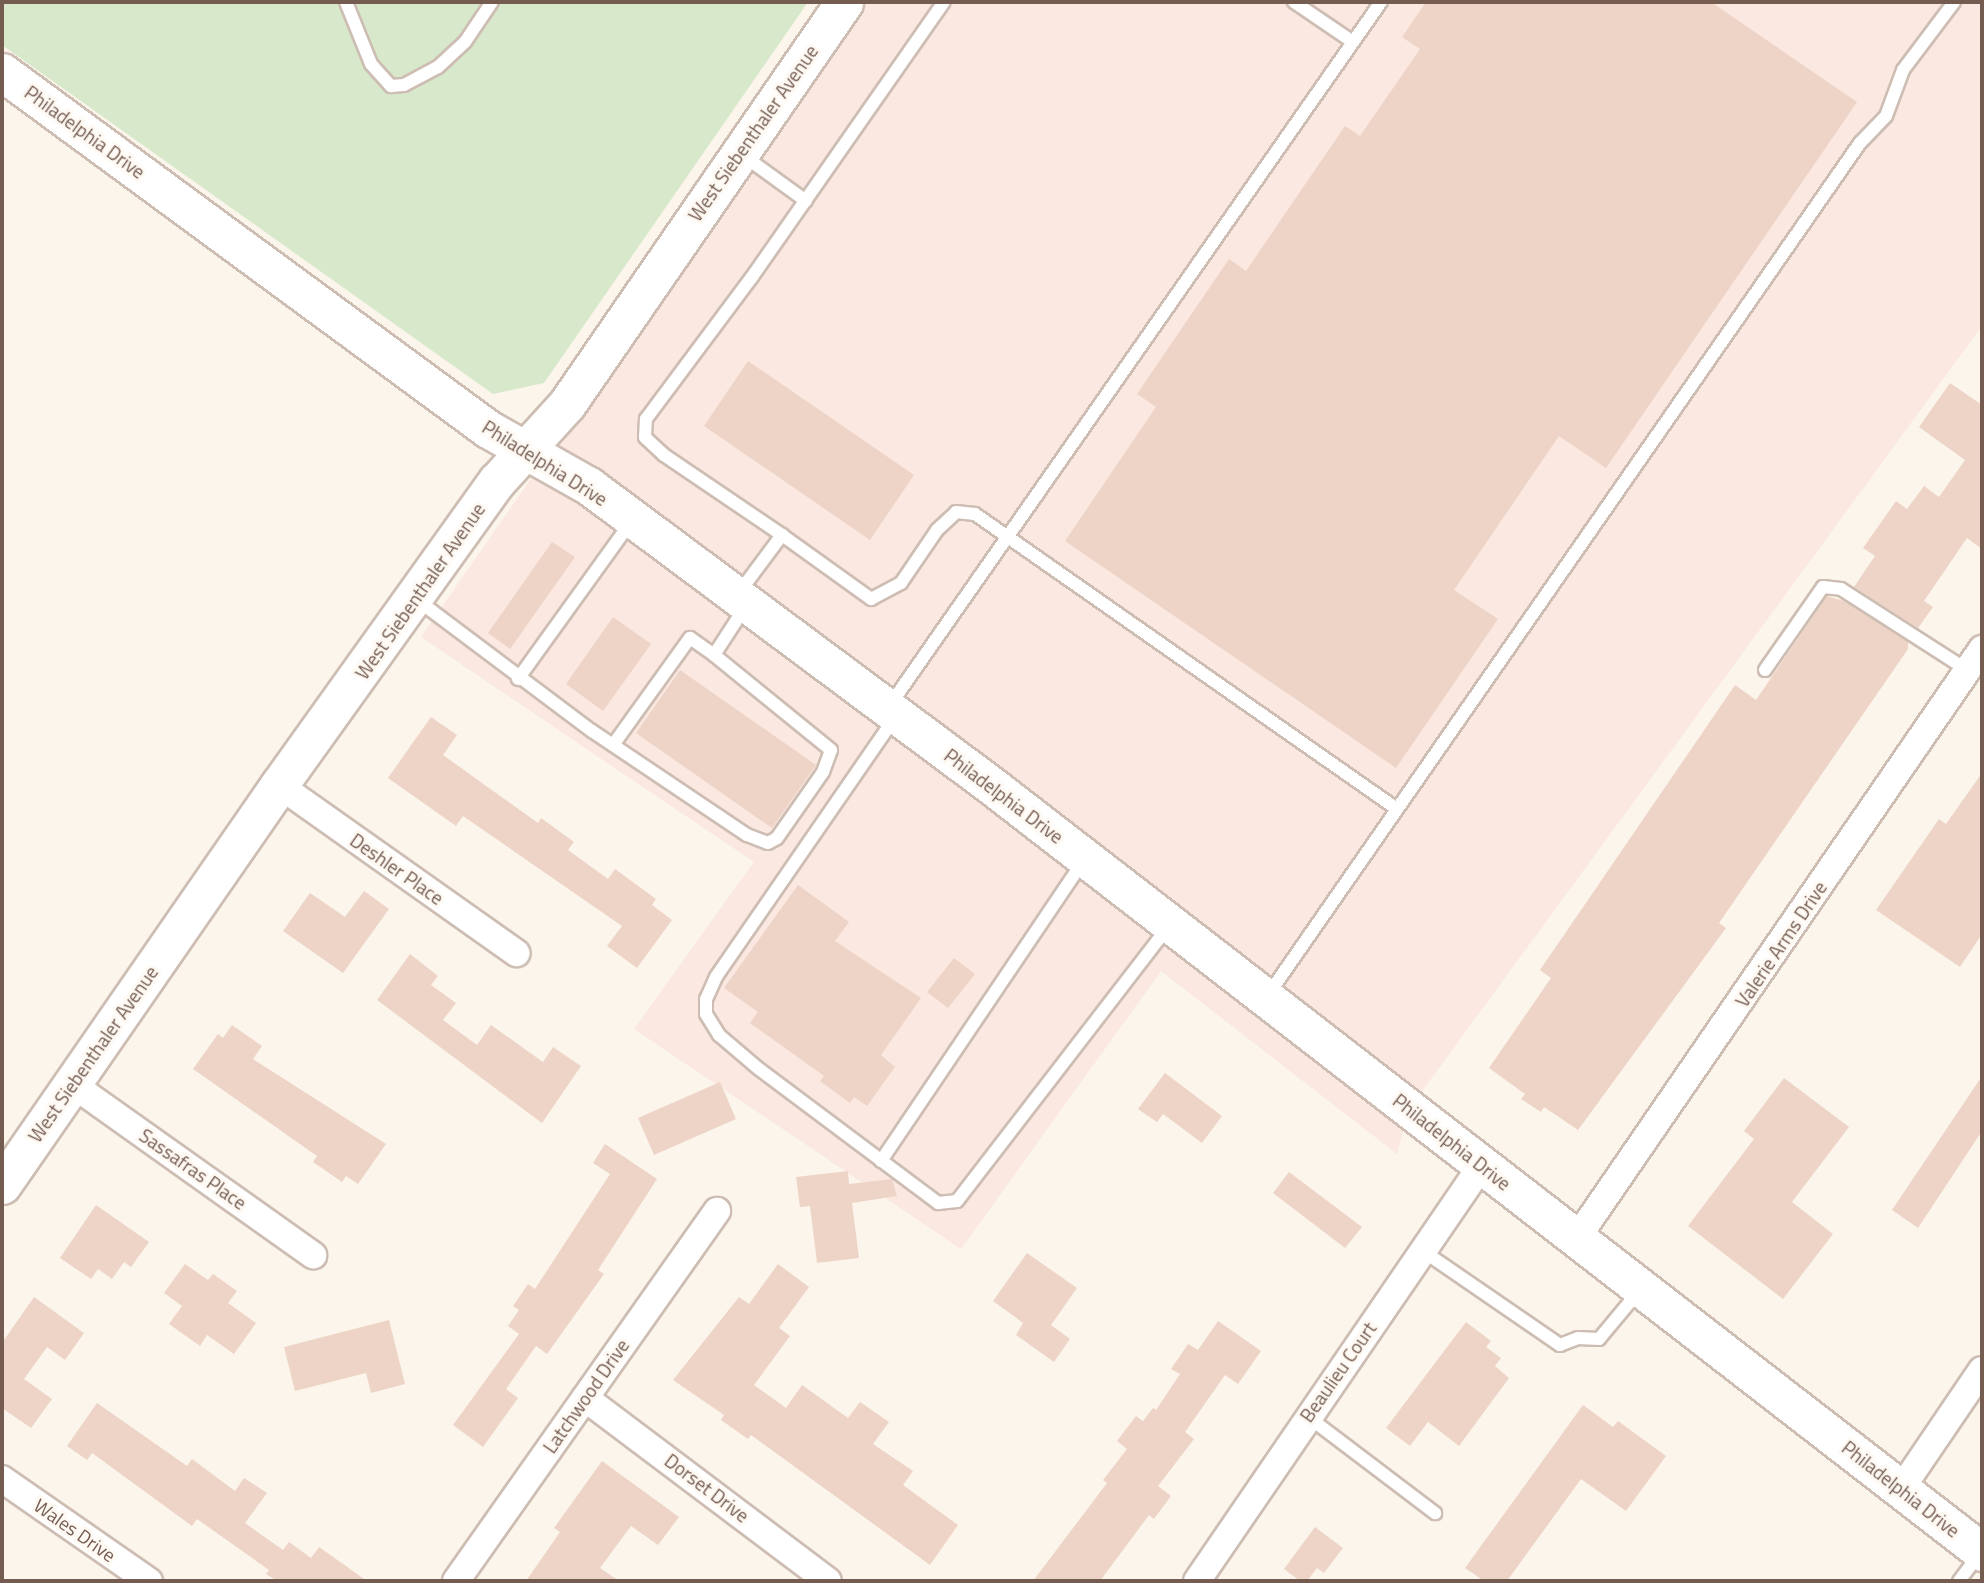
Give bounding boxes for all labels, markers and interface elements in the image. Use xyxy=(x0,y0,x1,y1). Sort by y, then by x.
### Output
street label: West Siebenthaler Avenue xyxy=(683,40,823,226)
street label: Philadelphia Drive xyxy=(20,81,150,183)
street label: Philadelphia Drive xyxy=(478,415,612,511)
street label: West Siebenthaler Avenue xyxy=(350,498,490,684)
street label: Philadelphia Drive xyxy=(940,744,1068,848)
street label: Deshler Place xyxy=(346,829,448,909)
street label: Valerie Arms Drive xyxy=(1730,877,1832,1011)
street label: West Siebenthaler Avenue xyxy=(23,961,163,1147)
street label: Philadelphia Drive xyxy=(1389,1089,1515,1195)
street label: Sassafras Place xyxy=(135,1124,251,1214)
street label: Beaulieu Court xyxy=(1295,1318,1381,1426)
street label: Latchwood Drive xyxy=(538,1335,634,1457)
street label: Philadelphia Drive xyxy=(1838,1436,1964,1542)
street label: Dorset Drive xyxy=(660,1449,754,1527)
street label: Wales Drive xyxy=(30,1494,120,1566)

